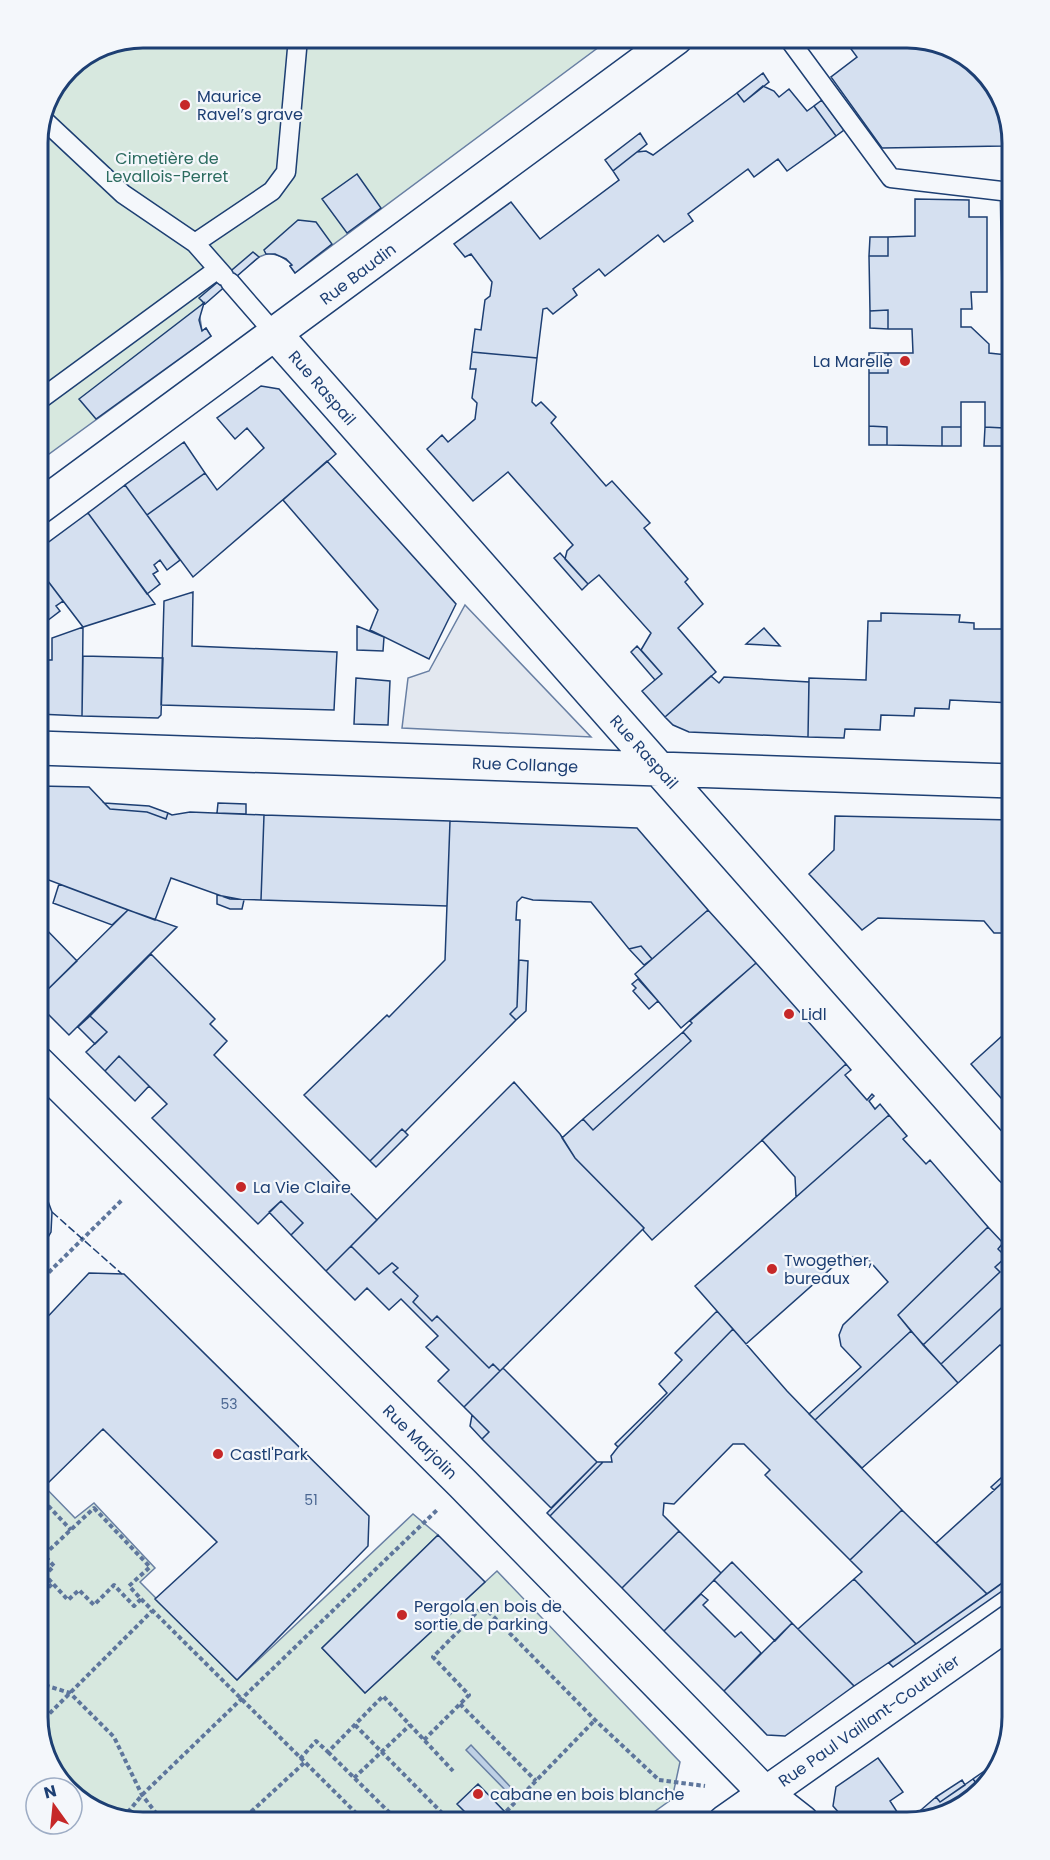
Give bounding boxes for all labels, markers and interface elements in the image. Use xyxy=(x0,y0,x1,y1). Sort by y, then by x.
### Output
place label: Maurice Ravel’s grave xyxy=(197,85,303,126)
marker: Maurice Ravel’s grave xyxy=(178,98,192,112)
park label: Cimetière de Levallois-Perret xyxy=(106,147,229,188)
street label: Rue Baudin xyxy=(315,238,401,310)
street label: Rue Raspail xyxy=(283,346,361,430)
place label: La Marelle xyxy=(813,350,893,373)
marker: La Marelle xyxy=(898,354,912,368)
street label: Rue Raspail xyxy=(604,710,684,794)
street label: Rue Collange xyxy=(471,752,579,778)
place label: Lidl xyxy=(801,1003,827,1026)
marker: Lidl xyxy=(782,1007,796,1021)
place label: La Vie Claire xyxy=(253,1176,351,1199)
marker: La Vie Claire xyxy=(234,1180,248,1194)
place label: Twogether, bureaux xyxy=(784,1249,872,1290)
marker: Twogether, bureaux xyxy=(765,1262,779,1276)
house number: 53 xyxy=(220,1394,238,1414)
street label: Rue Marjolin xyxy=(378,1400,462,1484)
place label: Castl'Park xyxy=(230,1443,309,1466)
marker: Castl'Park xyxy=(211,1447,225,1461)
house number: 51 xyxy=(304,1490,318,1510)
place label: Pergola en bois de sortie de parking xyxy=(414,1595,562,1636)
marker: Pergola en bois de sortie de parking xyxy=(395,1608,409,1622)
street label: Rue Paul Vaillant-Couturier xyxy=(774,1649,964,1793)
north arrow xyxy=(24,1776,84,1836)
text: N xyxy=(41,1779,59,1805)
place label: cabane en bois blanche xyxy=(490,1783,684,1806)
marker: cabane en bois blanche xyxy=(471,1787,485,1801)

